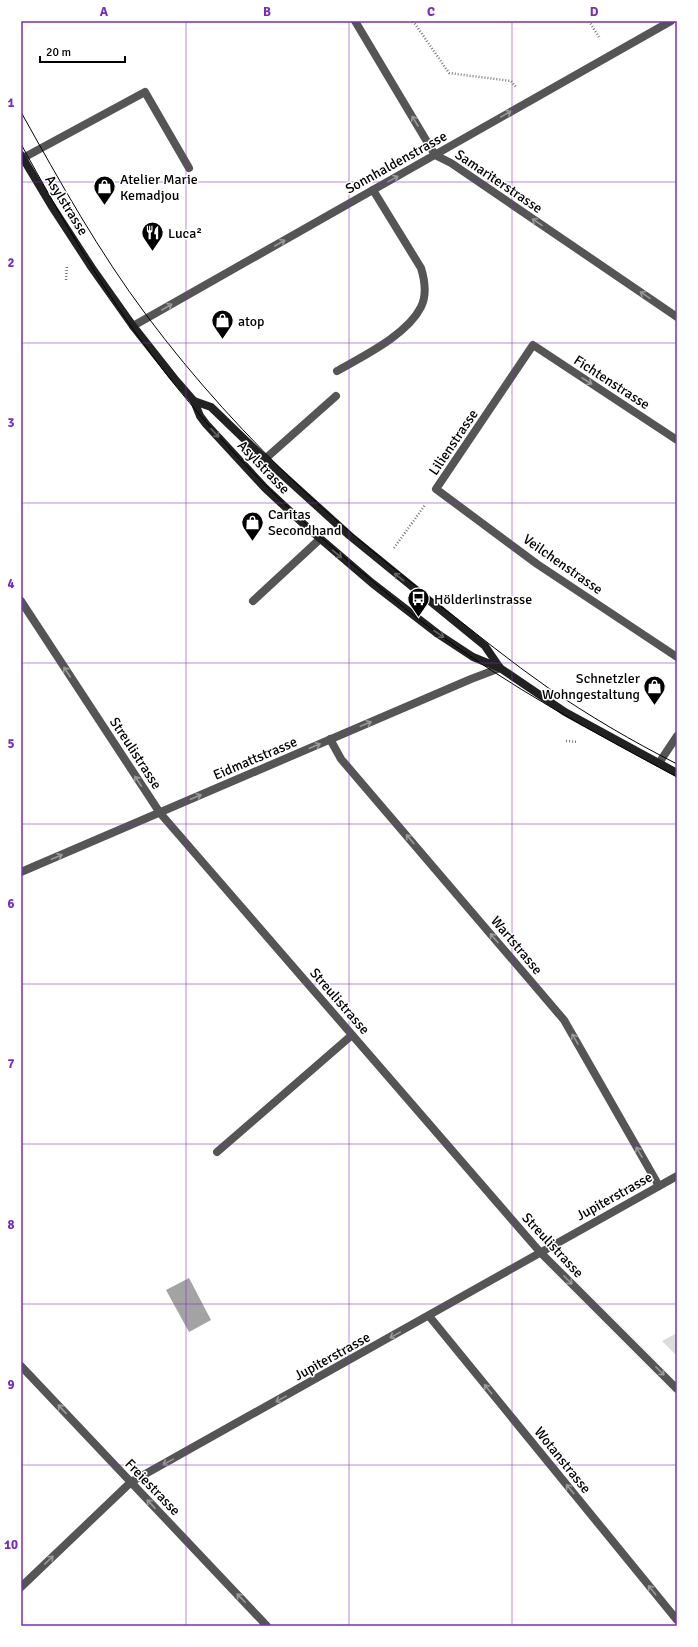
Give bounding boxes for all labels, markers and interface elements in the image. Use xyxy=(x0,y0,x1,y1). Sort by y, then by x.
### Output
text: A xyxy=(100,4,109,20)
text: B xyxy=(263,4,271,20)
text: C xyxy=(427,4,435,20)
text: D xyxy=(590,4,599,20)
scale bar xyxy=(40,38,125,64)
text: 20 m xyxy=(46,45,71,60)
text: 1 xyxy=(7,95,15,111)
one-way arrow xyxy=(500,110,512,118)
one-way arrow xyxy=(410,115,418,127)
street label: Sonnhaldenstrasse xyxy=(342,127,450,197)
street label: Samariterstrasse xyxy=(452,146,546,217)
place label: Atelier Marie Kemadjou xyxy=(120,171,198,204)
street label: Asylstrasse xyxy=(41,172,92,239)
shop icon: Atelier Marie Kemadjou xyxy=(92,174,118,207)
one-way arrow xyxy=(387,174,399,182)
one-way arrow xyxy=(532,218,543,226)
restaurant icon: Luca² xyxy=(139,220,165,253)
place label: Luca² xyxy=(168,225,202,242)
one-way arrow xyxy=(274,238,286,246)
text: 2 xyxy=(7,255,15,271)
one-way arrow xyxy=(640,291,651,299)
one-way arrow xyxy=(161,302,173,310)
shop icon: atop xyxy=(210,308,236,341)
place label: atop xyxy=(238,313,264,330)
street label: Fichtenstrasse xyxy=(571,352,653,413)
one-way arrow xyxy=(581,377,592,385)
street label: Lilienstrasse xyxy=(425,406,482,478)
text: 3 xyxy=(7,415,15,431)
one-way arrow xyxy=(210,428,220,438)
street label: Asylstrasse xyxy=(234,437,293,498)
place label: Caritas Secondhand xyxy=(268,506,341,539)
shop icon: Caritas Secondhand xyxy=(240,509,266,542)
street label: Veilchenstrasse xyxy=(520,531,606,598)
one-way arrow xyxy=(332,549,343,558)
one-way arrow xyxy=(394,572,404,581)
text: 4 xyxy=(7,576,15,592)
bus stop icon: Hölderlinstrasse xyxy=(405,586,431,619)
place label: Hölderlinstrasse xyxy=(434,591,532,608)
one-way arrow xyxy=(433,630,444,638)
one-way arrow xyxy=(63,667,71,678)
place label: Schnetzler Wohngestaltung xyxy=(542,670,641,703)
shop icon: Schnetzler Wohngestaltung xyxy=(642,673,668,706)
street label: Streulistrasse xyxy=(106,714,165,792)
one-way arrow xyxy=(360,720,372,727)
street label: Eidmattstrasse xyxy=(211,733,300,784)
text: 5 xyxy=(7,736,15,752)
one-way arrow xyxy=(309,741,321,749)
one-way arrow xyxy=(134,776,142,787)
one-way arrow xyxy=(189,793,201,801)
one-way arrow xyxy=(405,834,414,844)
one-way arrow xyxy=(50,853,62,860)
text: 6 xyxy=(7,896,15,912)
street label: Wartstrasse xyxy=(487,913,546,978)
one-way arrow xyxy=(489,933,498,943)
street label: Streulistrasse xyxy=(306,965,373,1038)
one-way arrow xyxy=(571,1033,578,1045)
text: 7 xyxy=(7,1056,15,1072)
one-way arrow xyxy=(635,1146,643,1158)
street label: Jupiterstrasse xyxy=(573,1169,655,1224)
street label: Streulistrasse xyxy=(518,1209,587,1281)
text: 8 xyxy=(7,1217,15,1233)
one-way arrow xyxy=(563,1275,573,1285)
street label: Jupiterstrasse xyxy=(291,1329,373,1384)
one-way arrow xyxy=(389,1332,401,1340)
one-way arrow xyxy=(655,1367,665,1376)
text: 9 xyxy=(7,1377,15,1393)
one-way arrow xyxy=(483,1383,492,1394)
one-way arrow xyxy=(275,1395,287,1403)
one-way arrow xyxy=(57,1404,66,1414)
street label: Wotanstrasse xyxy=(531,1424,595,1497)
street label: Freiestrasse xyxy=(121,1456,184,1519)
one-way arrow xyxy=(162,1458,174,1466)
one-way arrow xyxy=(566,1484,575,1495)
one-way arrow xyxy=(147,1499,156,1509)
text: 10 xyxy=(4,1537,18,1553)
one-way arrow xyxy=(44,1556,54,1565)
one-way arrow xyxy=(648,1585,657,1596)
one-way arrow xyxy=(236,1593,245,1603)

